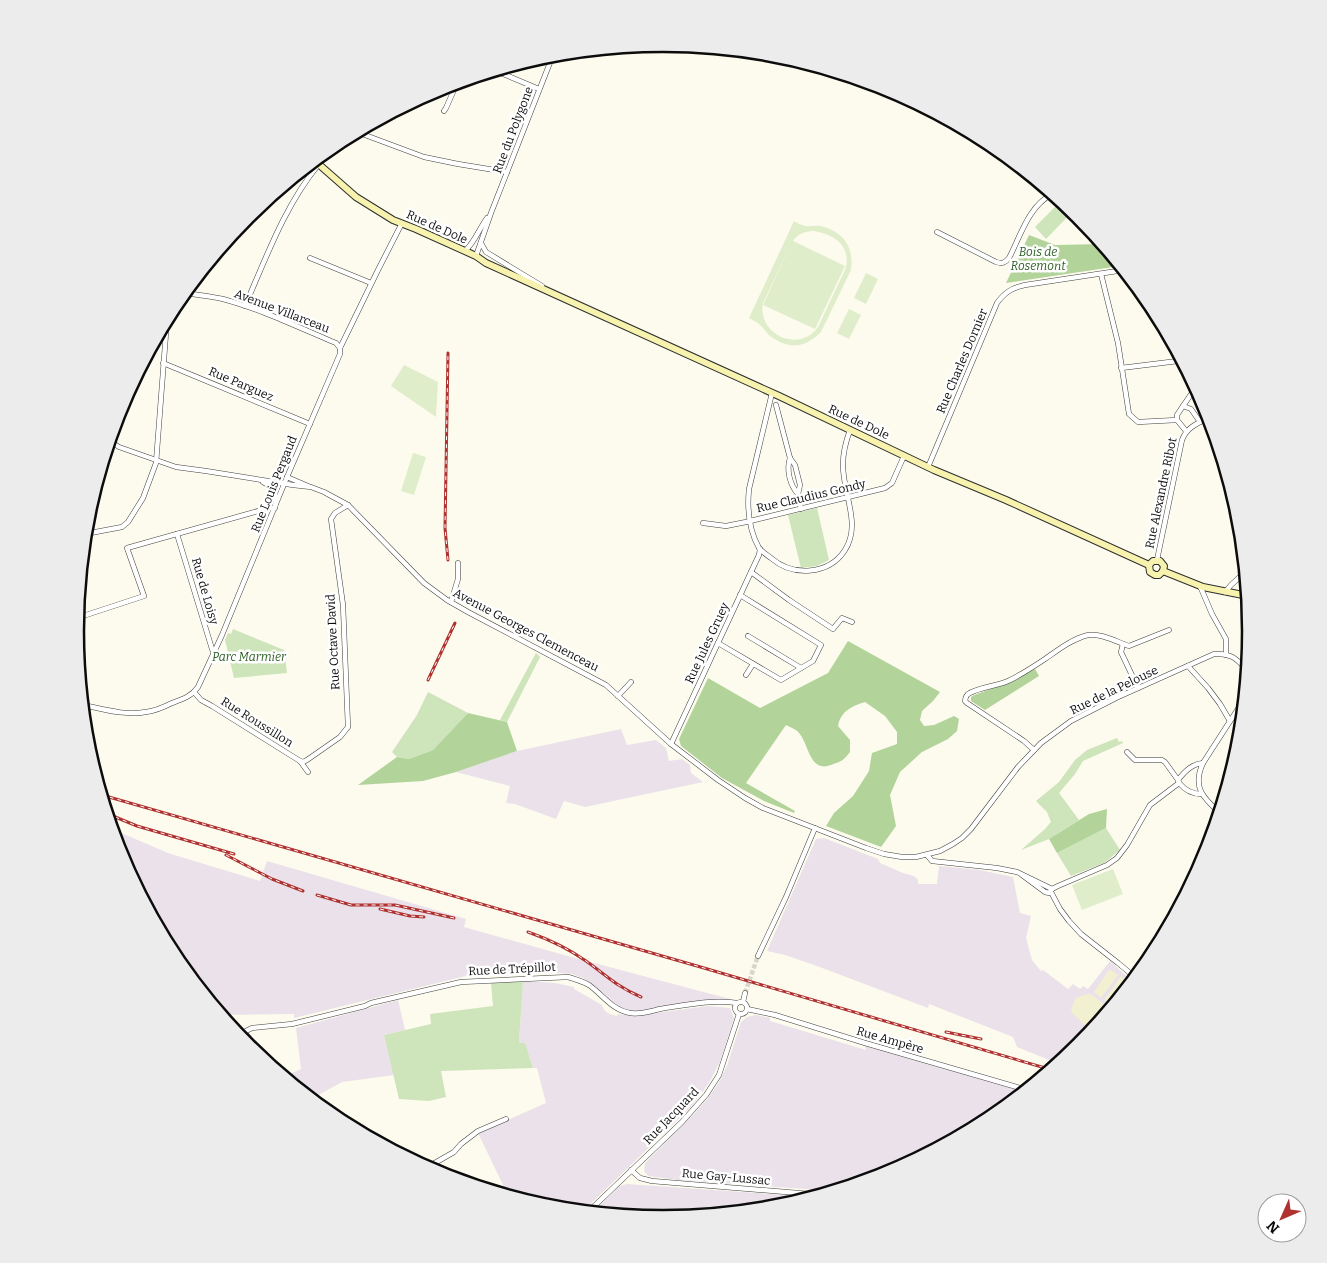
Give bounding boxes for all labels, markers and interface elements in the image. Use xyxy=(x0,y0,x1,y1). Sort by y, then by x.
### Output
street label: Rue du Polygone xyxy=(490,85,536,175)
street label: Rue de Dole xyxy=(404,207,470,247)
park label: Bois de Rosemont xyxy=(1011,245,1066,273)
street label: Avenue Villarceau xyxy=(232,286,332,336)
street label: Rue Charles Dornier xyxy=(934,306,991,415)
street label: Rue Parguez xyxy=(206,364,276,404)
street label: Rue de Dole xyxy=(826,402,892,442)
street label: Rue Louis Pergaud xyxy=(248,434,300,534)
street label: Rue Alexandre Ribot xyxy=(1142,436,1180,550)
street label: Rue Claudius Gondy xyxy=(755,476,868,515)
street label: Rue de Loisy xyxy=(189,556,221,627)
street label: Avenue Georges Clemenceau xyxy=(451,586,602,675)
street label: Rue Octave David xyxy=(323,594,343,690)
street label: Rue Jules Gruey xyxy=(682,600,732,686)
park label: Parc Marmier xyxy=(212,650,287,664)
street label: Rue de la Pelouse xyxy=(1068,663,1160,717)
street label: Rue Roussillon xyxy=(218,694,296,750)
street label: Rue de Trépillot xyxy=(468,960,557,978)
street label: Rue Ampère xyxy=(855,1024,925,1056)
street label: Rue Jacquard xyxy=(640,1085,702,1147)
street label: Rue Gay-Lussac xyxy=(681,1166,771,1188)
north arrow xyxy=(1257,1193,1307,1243)
text: N xyxy=(1263,1217,1283,1237)

